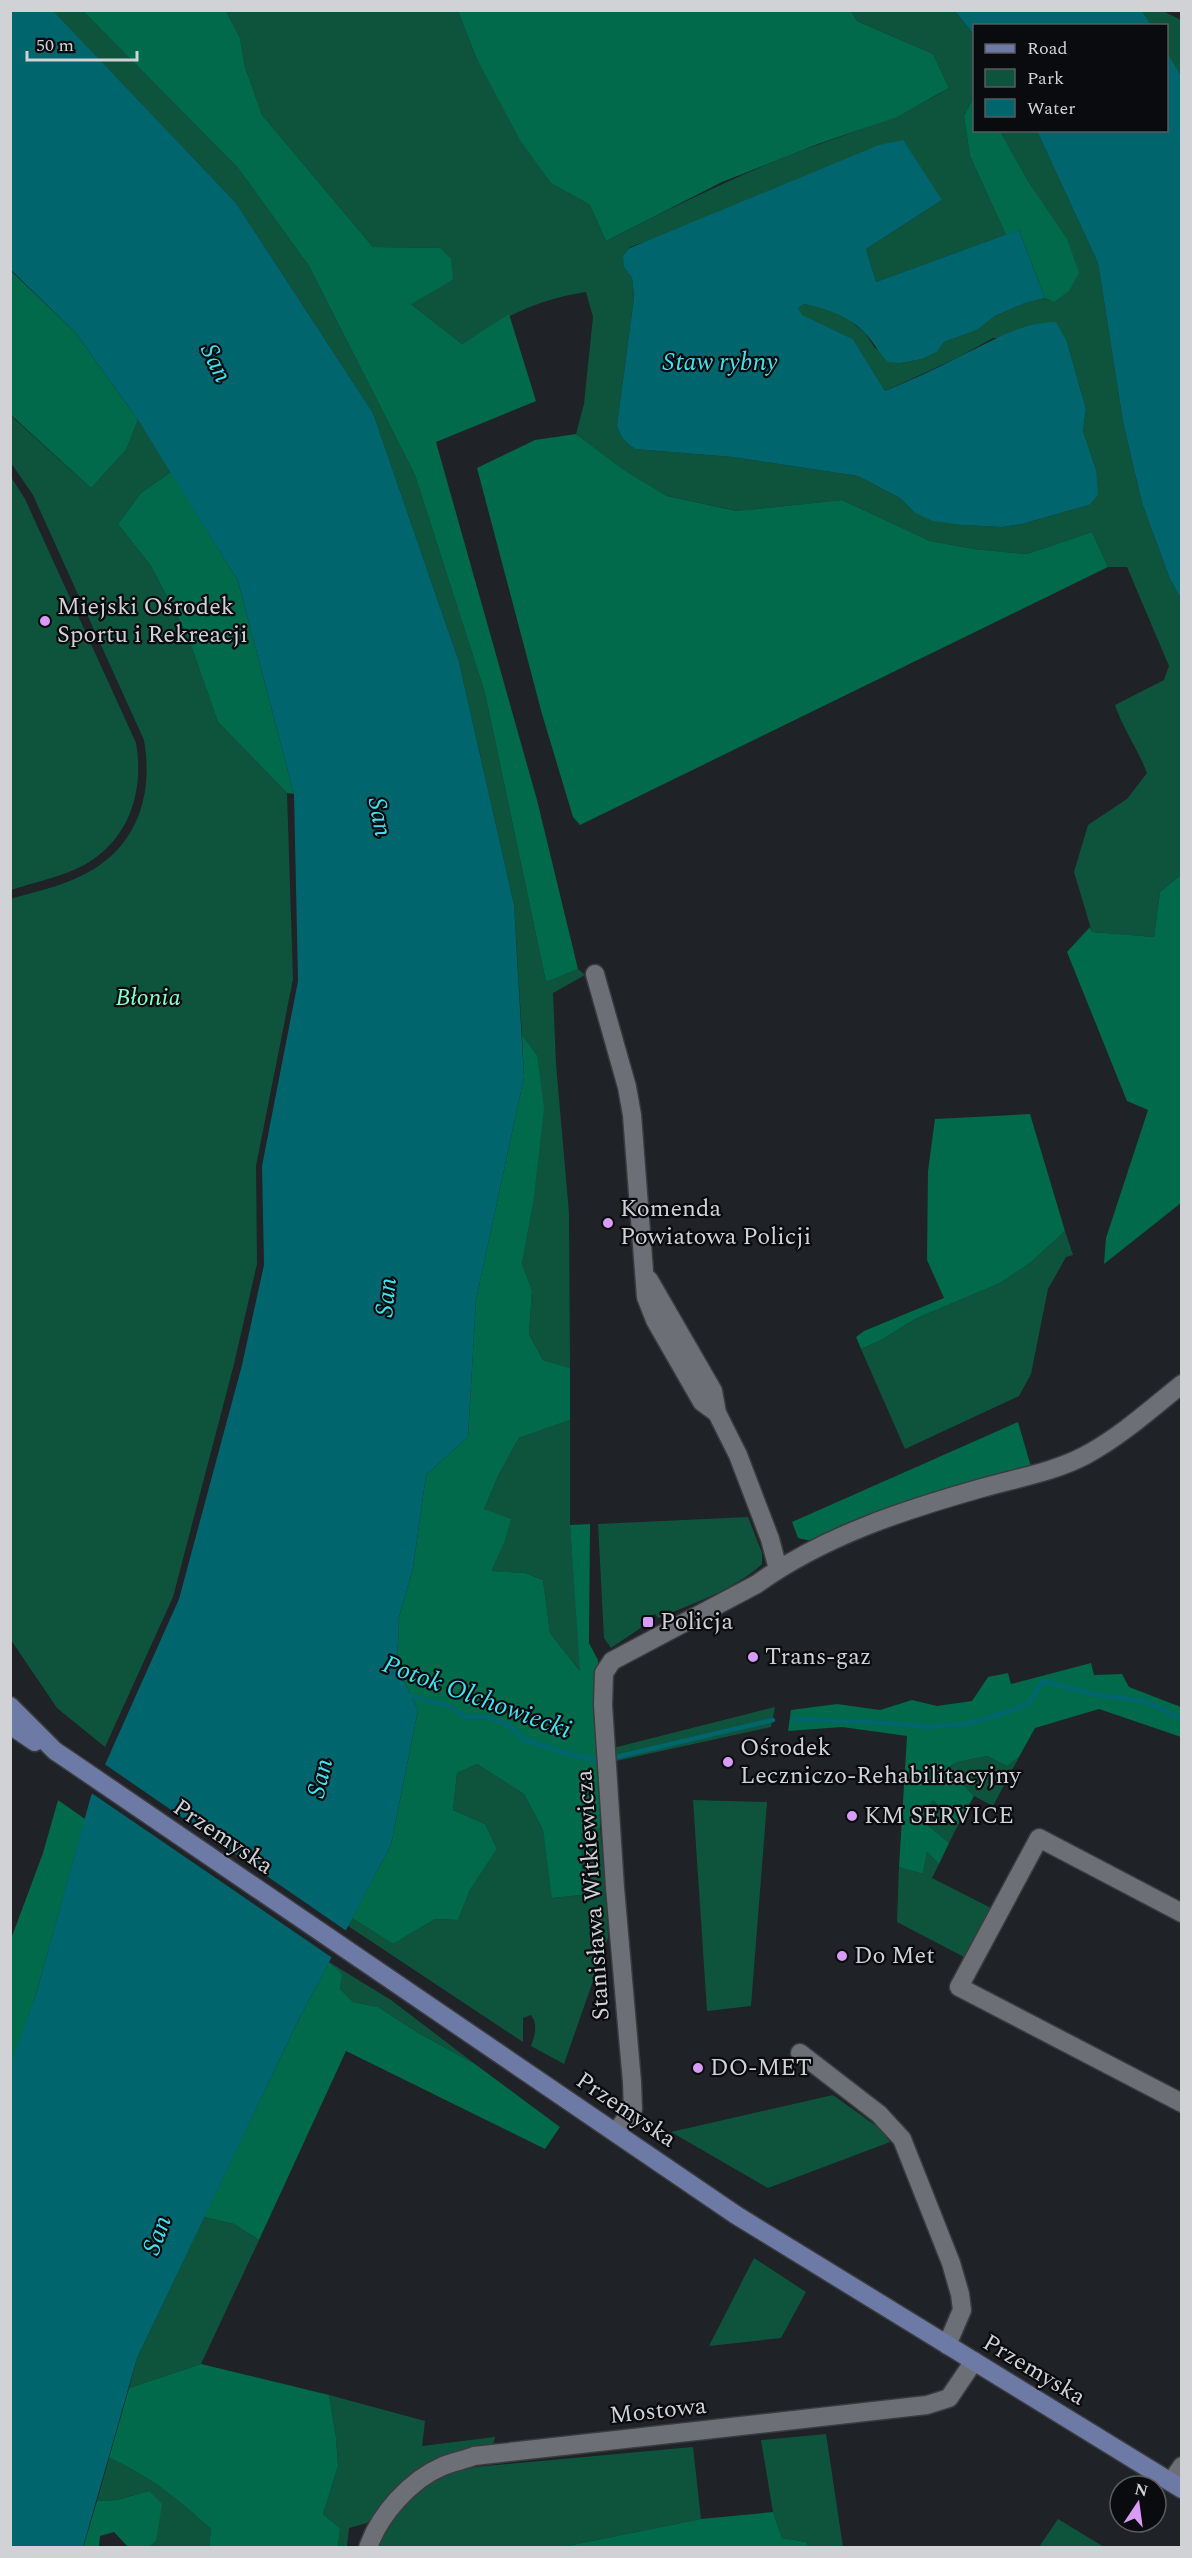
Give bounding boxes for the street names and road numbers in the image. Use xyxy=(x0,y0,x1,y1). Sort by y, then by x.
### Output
street label: Stanisława Witkiewicza xyxy=(566,1768,620,2022)
street label: Przemyska xyxy=(165,1790,281,1884)
street label: Przemyska xyxy=(568,2063,684,2157)
street label: Przemyska xyxy=(976,2325,1093,2415)
street label: Mostowa xyxy=(608,2388,709,2434)

